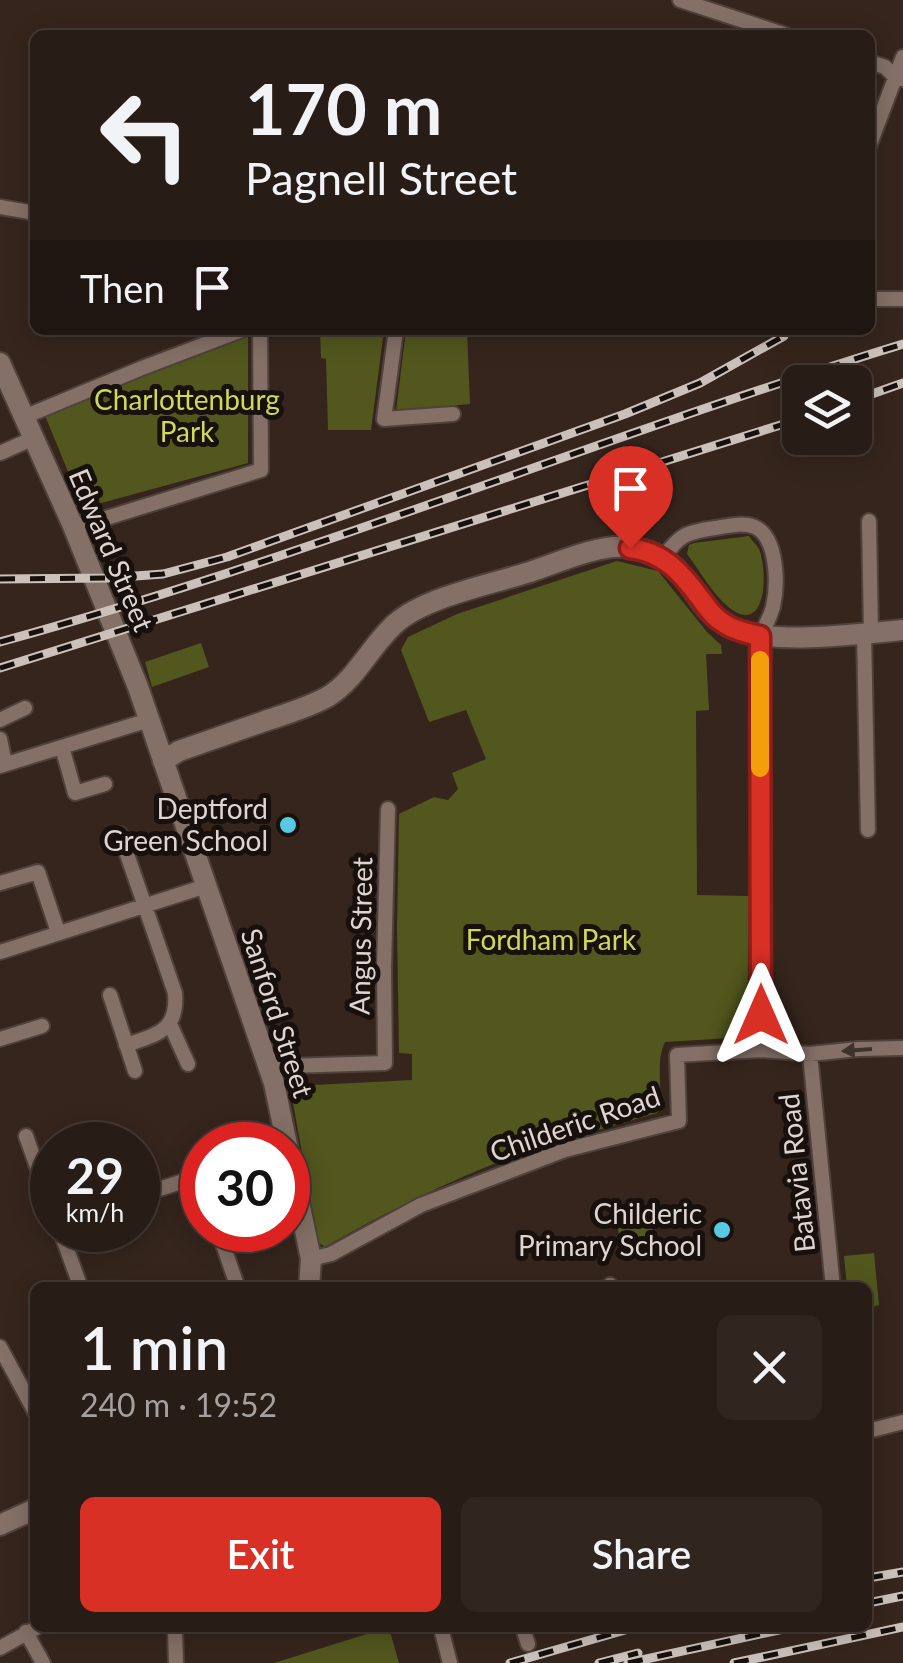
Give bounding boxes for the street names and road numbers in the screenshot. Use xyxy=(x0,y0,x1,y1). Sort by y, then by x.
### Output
street label: Edward Street xyxy=(62,463,161,636)
street label: Angus Street xyxy=(342,857,378,1015)
street label: Sanford Street xyxy=(235,924,321,1102)
street label: Childeric Road xyxy=(485,1078,664,1168)
street label: Batavia Road xyxy=(771,1092,821,1254)

